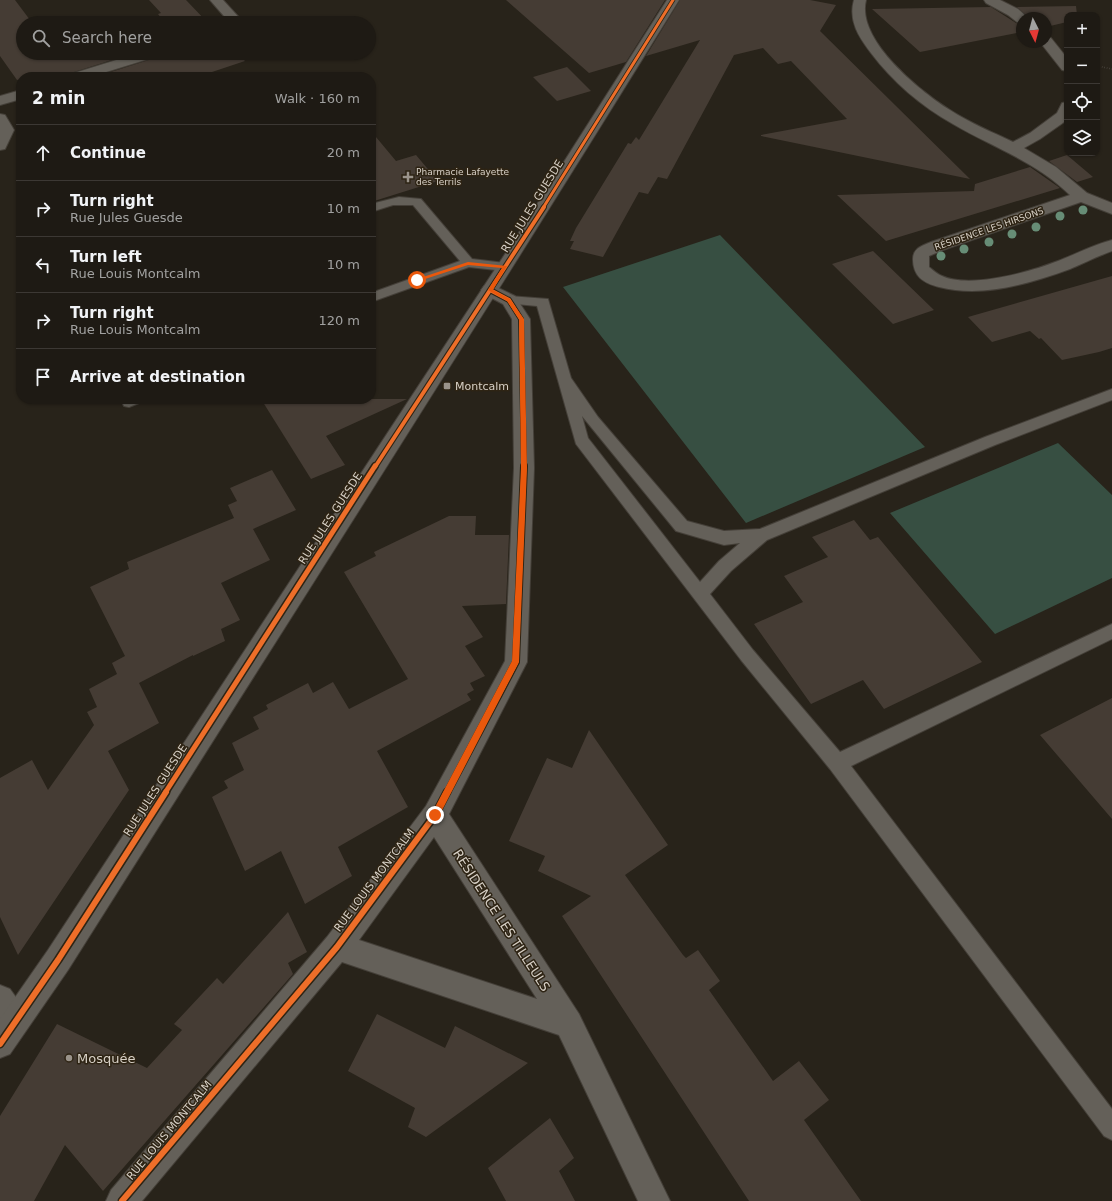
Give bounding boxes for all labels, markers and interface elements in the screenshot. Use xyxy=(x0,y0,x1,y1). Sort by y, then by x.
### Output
north arrow xyxy=(1016,12,1052,48)
map controls xyxy=(1064,12,1100,156)
button: + xyxy=(1064,12,1100,48)
search box xyxy=(16,16,376,60)
icon: search xyxy=(30,27,52,49)
text: Search here xyxy=(62,29,152,47)
button: − xyxy=(1064,48,1100,84)
button: locate xyxy=(1064,84,1100,120)
text: 2 min xyxy=(32,88,85,108)
text: Walk · 160 m xyxy=(275,91,360,106)
button: layers xyxy=(1064,120,1100,156)
icon: ahead xyxy=(32,142,54,164)
text: Continue xyxy=(70,144,146,162)
text: 20 m xyxy=(327,145,360,160)
street label: RUE JULES GUESDE xyxy=(499,157,566,255)
place label: Pharmacie Lafayette des Terrils xyxy=(416,167,509,187)
marker: Pharmacie Lafayette des Terrils xyxy=(403,172,413,182)
text: Turn right xyxy=(70,192,154,210)
icon: right xyxy=(32,198,54,220)
text: 10 m xyxy=(327,201,360,216)
street label: RÉSIDENCE LES HIRSONS xyxy=(933,205,1045,252)
text: Rue Jules Guesde xyxy=(70,210,183,225)
text: Turn left xyxy=(70,248,142,266)
icon: left xyxy=(32,254,54,276)
text: 10 m xyxy=(327,257,360,272)
text: Rue Louis Montcalm xyxy=(70,266,200,281)
route start xyxy=(408,271,426,289)
text: Turn right xyxy=(70,304,154,322)
icon: right xyxy=(32,310,54,332)
text: 120 m xyxy=(318,313,360,328)
text: Rue Louis Montcalm xyxy=(70,322,200,337)
icon: arrive xyxy=(32,366,54,388)
text: Arrive at destination xyxy=(70,368,245,386)
place label: Montcalm xyxy=(455,380,509,393)
marker: Montcalm xyxy=(442,381,452,391)
street label: RUE JULES GUESDE xyxy=(296,470,365,567)
street label: RUE JULES GUESDE xyxy=(121,742,190,839)
route end xyxy=(426,806,444,824)
street label: RUE LOUIS MONTCALM xyxy=(331,826,417,934)
street label: RÉSIDENCE LES TILLEULS xyxy=(450,847,553,994)
place label: Mosquée xyxy=(77,1051,135,1066)
marker: Mosquée xyxy=(64,1053,74,1063)
street label: RUE LOUIS MONTCALM xyxy=(124,1078,215,1183)

